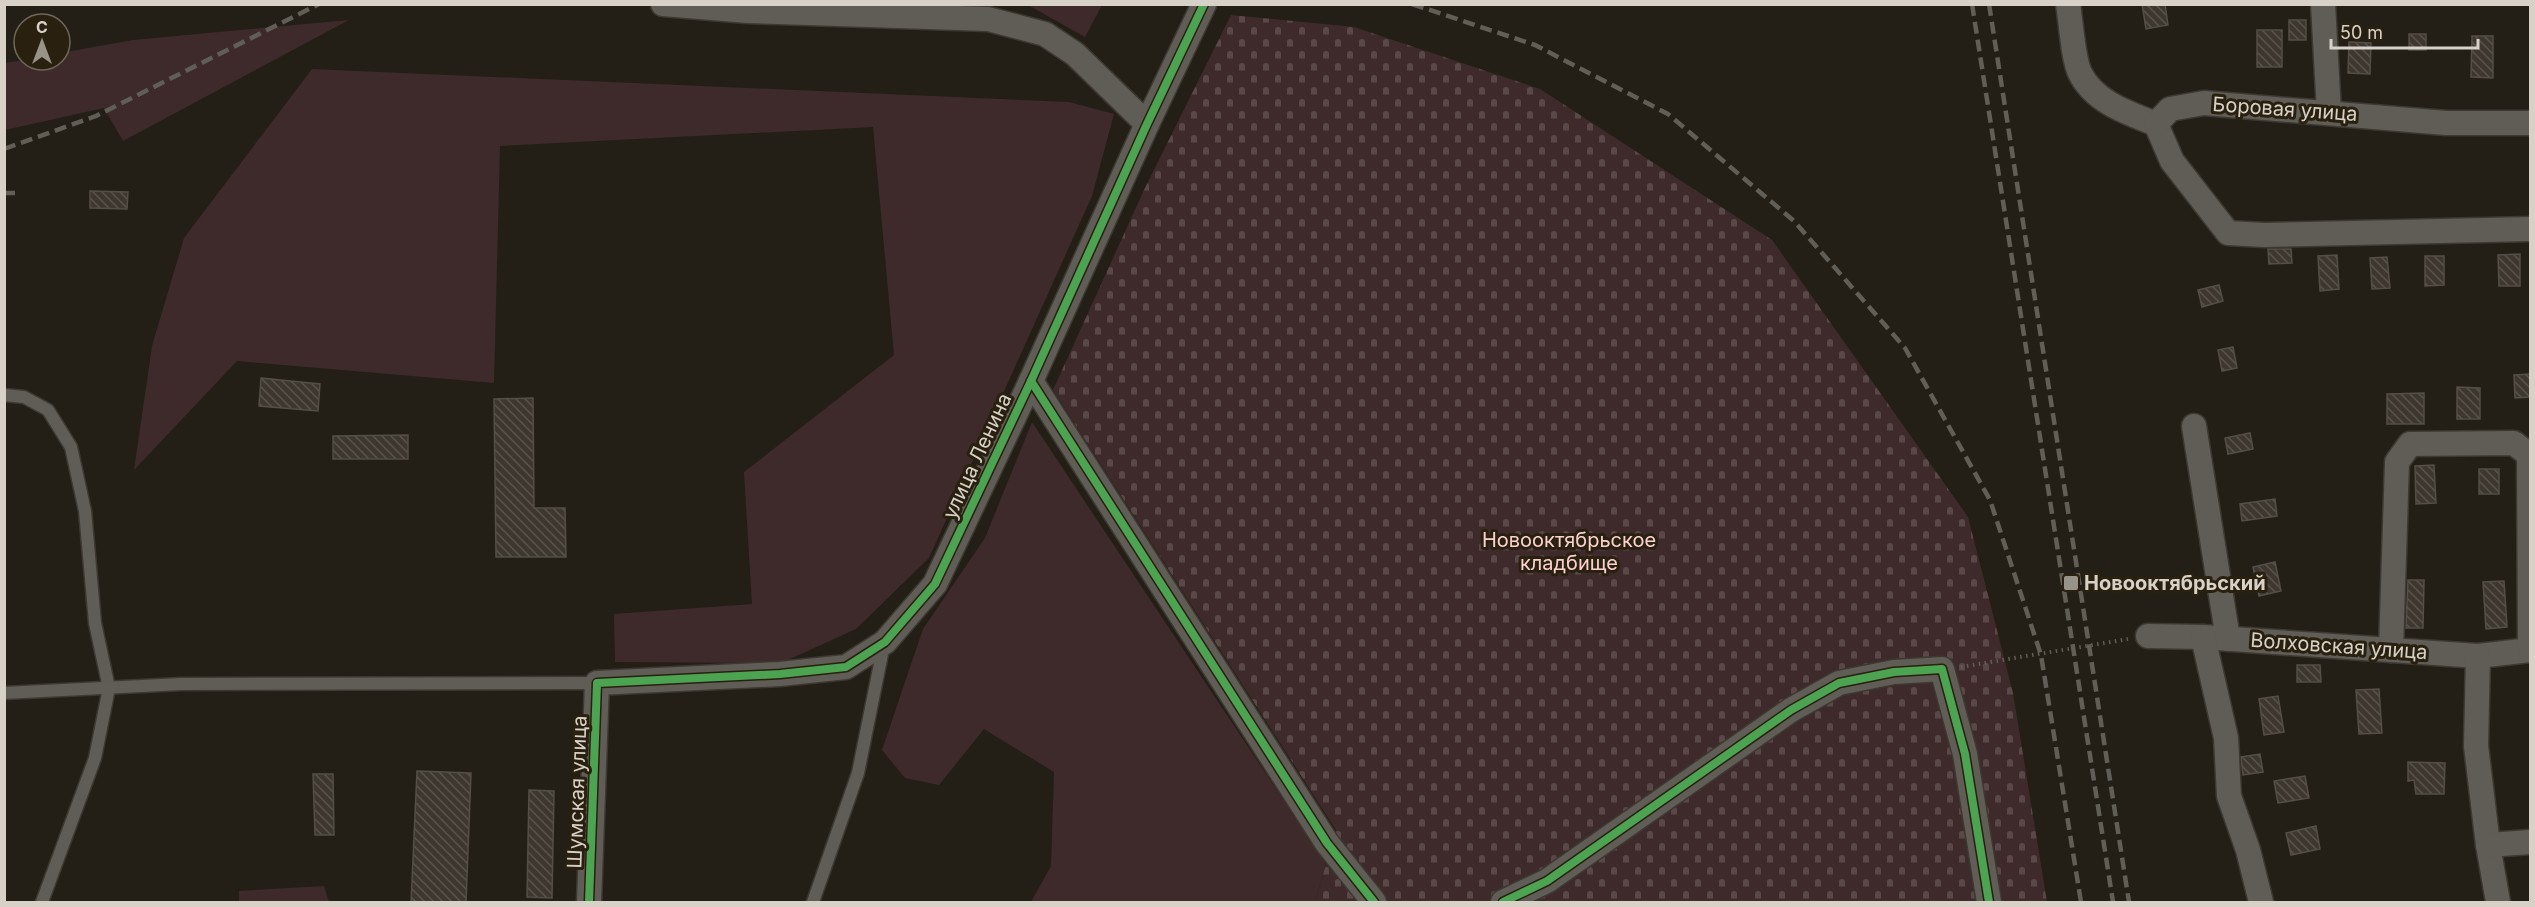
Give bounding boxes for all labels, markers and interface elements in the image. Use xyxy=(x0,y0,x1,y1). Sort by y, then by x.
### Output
north arrow xyxy=(12,12,72,72)
scale bar xyxy=(2331,12,2478,50)
text: С xyxy=(36,17,48,37)
text: 50 m xyxy=(2340,22,2383,43)
street label: Боровая улица xyxy=(2212,92,2358,126)
street label: улица Ленина xyxy=(937,389,1017,523)
park label: Новооктябрьское кладбище xyxy=(1482,528,1656,575)
place label: Новооктябрьский xyxy=(2084,571,2266,595)
marker: Новооктябрьский xyxy=(2062,574,2080,592)
street label: Волховская улица xyxy=(2250,628,2428,664)
street label: Шумская улица xyxy=(562,715,592,869)

